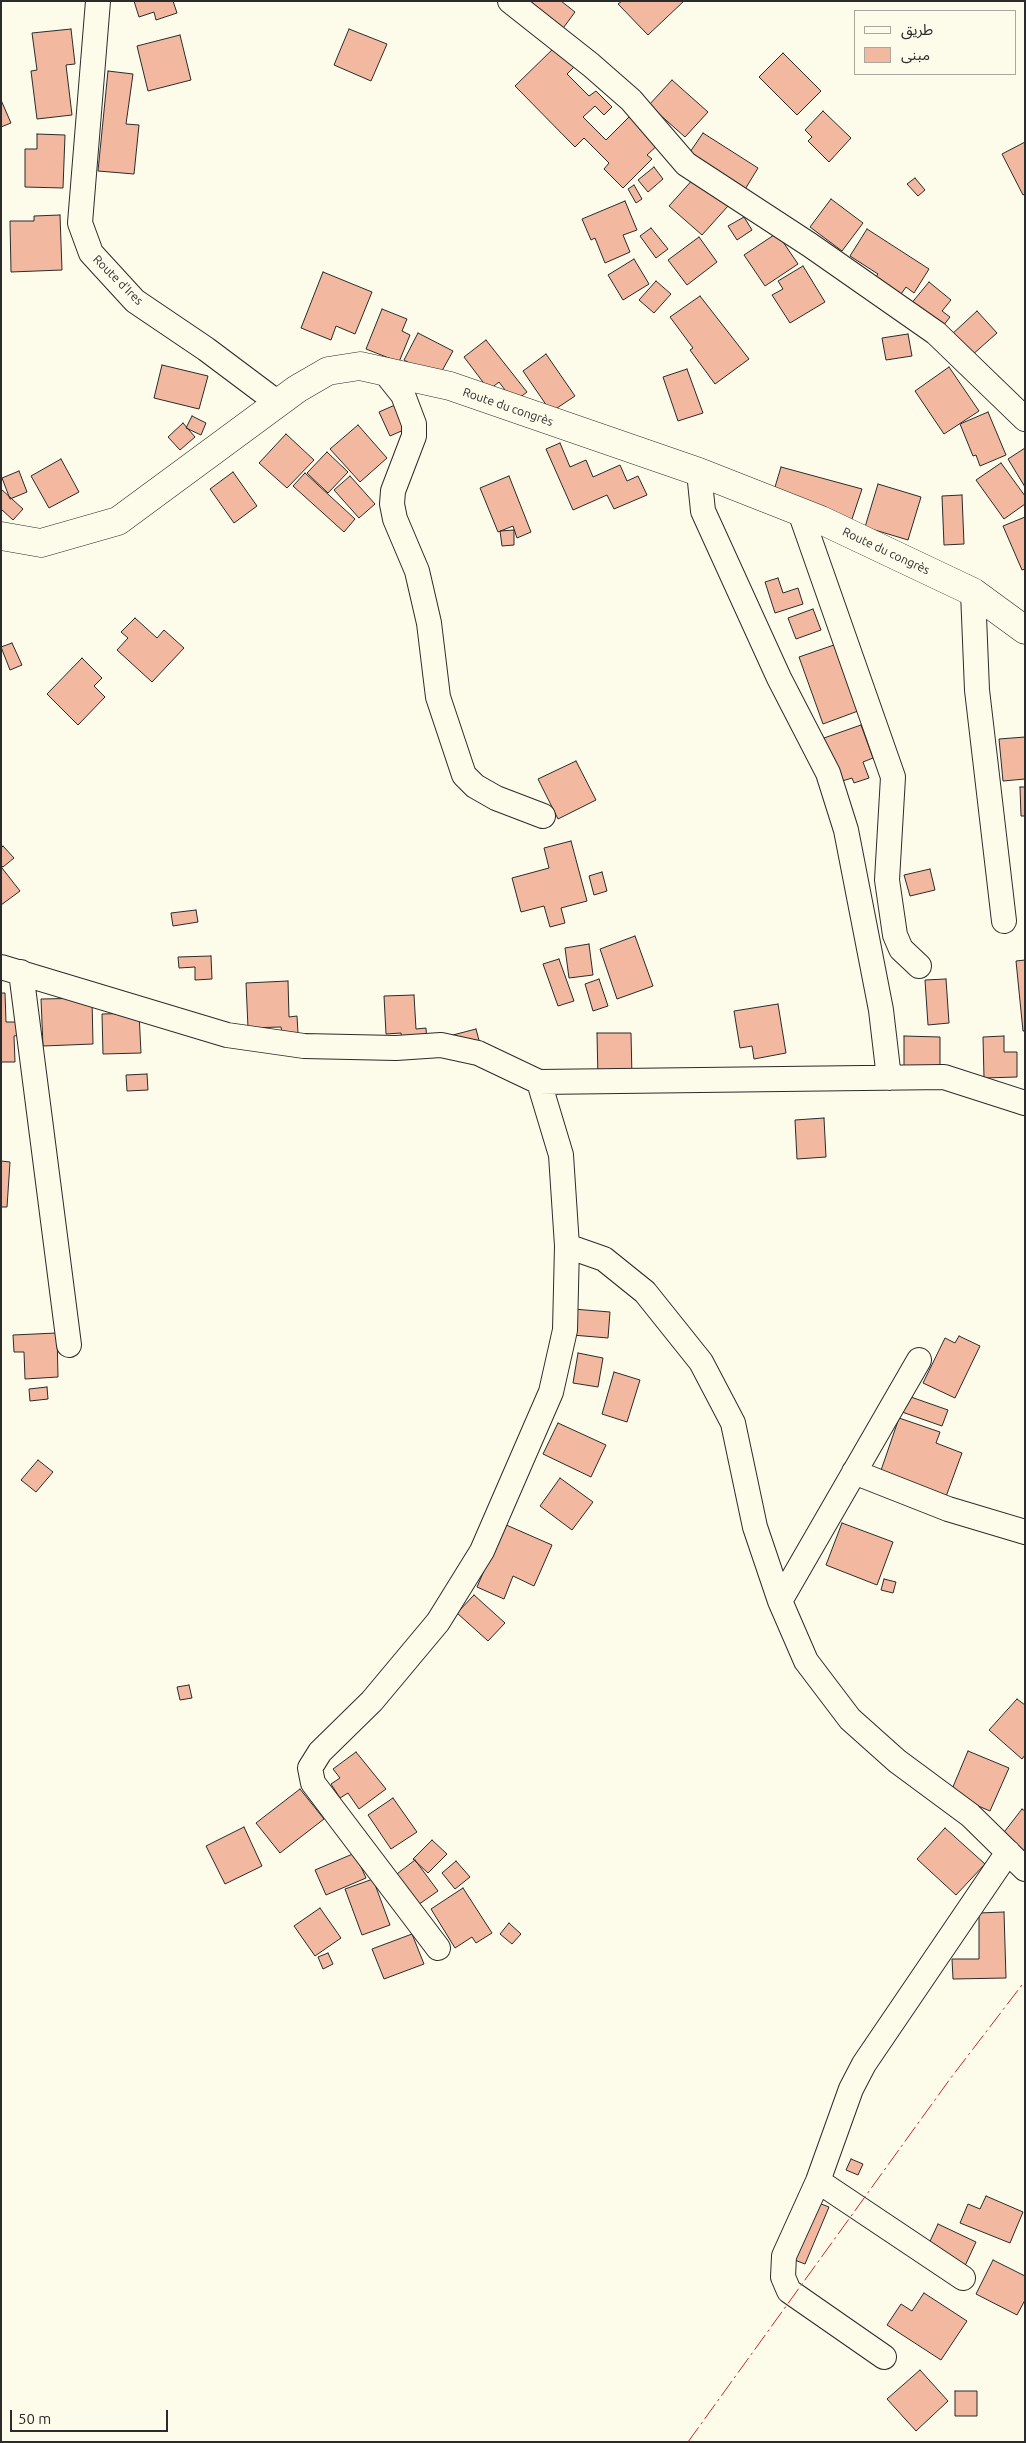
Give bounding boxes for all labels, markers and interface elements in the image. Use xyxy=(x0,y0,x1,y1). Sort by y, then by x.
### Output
legend xyxy=(854,10,1016,75)
text: طريق xyxy=(901,21,933,38)
text: مبنى xyxy=(901,46,930,63)
street label: Route d'Ires xyxy=(90,252,146,308)
street label: Route du congrès xyxy=(461,385,555,429)
street label: Route du congrès xyxy=(840,524,932,578)
scale bar xyxy=(12,2400,170,2432)
text: 50 m xyxy=(18,2410,51,2427)

